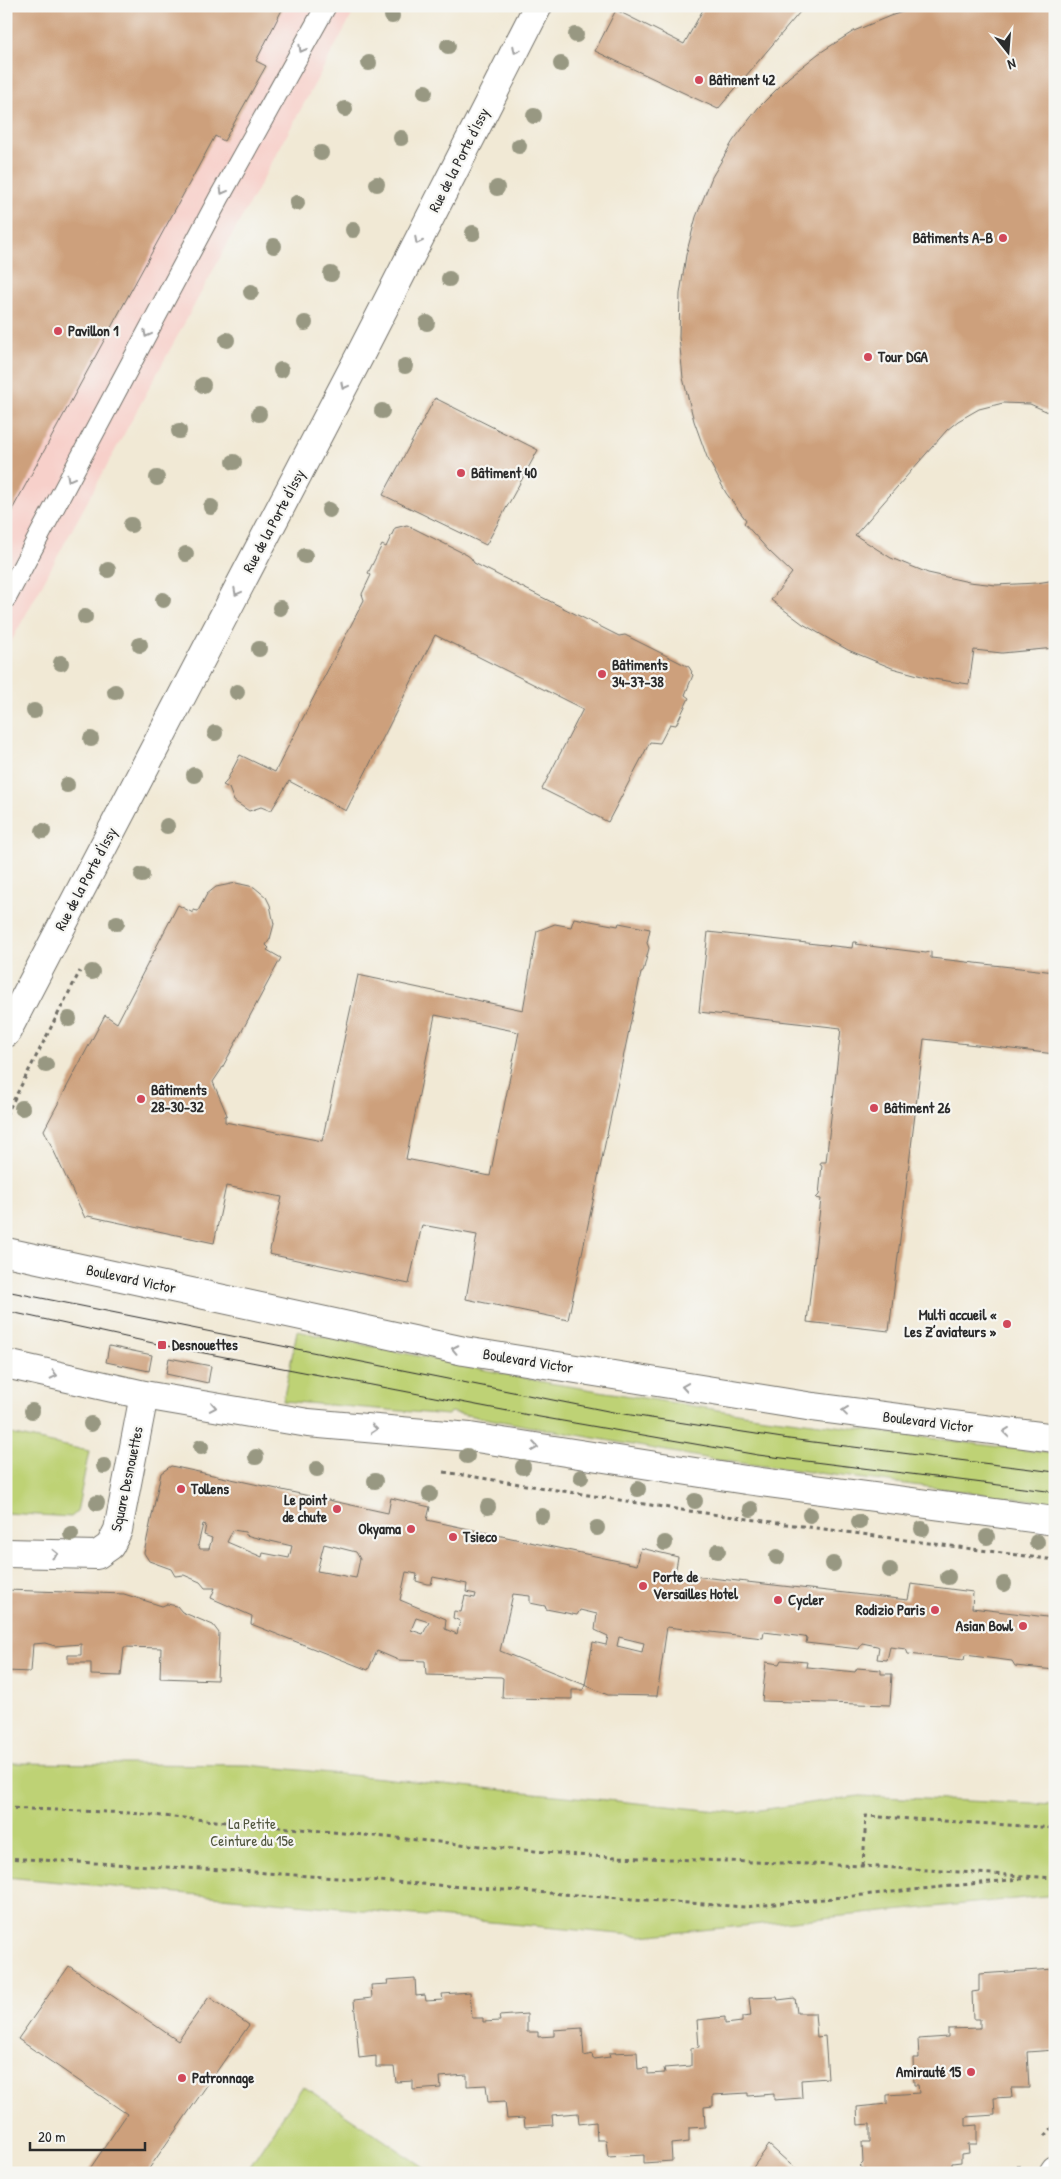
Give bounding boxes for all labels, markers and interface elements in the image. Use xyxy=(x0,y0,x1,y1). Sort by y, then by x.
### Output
north arrow xyxy=(984,28,1034,78)
one-way arrow xyxy=(299,43,309,52)
one-way arrow xyxy=(512,44,522,53)
text: N xyxy=(1005,55,1018,75)
place label: Bâtiment 42 xyxy=(709,69,776,90)
marker: Bâtiment 42 xyxy=(693,74,705,86)
street label: Rue de la Porte d'Issy xyxy=(423,104,494,215)
one-way arrow xyxy=(219,185,229,194)
place label: Bâtiments A-B xyxy=(913,227,993,248)
marker: Bâtiments A-B xyxy=(997,232,1009,244)
one-way arrow xyxy=(414,236,424,245)
place label: Pavillon 1 xyxy=(68,320,119,341)
marker: Pavillon 1 xyxy=(52,325,64,337)
one-way arrow xyxy=(143,329,153,338)
place label: Tour DGA xyxy=(877,346,929,367)
marker: Tour DGA xyxy=(862,351,874,363)
one-way arrow xyxy=(340,381,350,390)
place label: Bâtiment 40 xyxy=(471,462,537,483)
street label: Rue de la Porte d'Issy xyxy=(237,465,310,576)
marker: Bâtiment 40 xyxy=(455,467,467,479)
one-way arrow xyxy=(66,472,76,481)
one-way arrow xyxy=(233,587,243,596)
place label: Bâtiments 34-37-38 xyxy=(612,654,668,692)
marker: Bâtiments 34-37-38 xyxy=(596,668,608,680)
street label: Rue de la Porte d'Issy xyxy=(49,823,122,934)
place label: Bâtiments 28-30-32 xyxy=(151,1079,207,1117)
marker: Bâtiments 28-30-32 xyxy=(135,1093,147,1105)
place label: Bâtiment 26 xyxy=(884,1097,951,1118)
marker: Bâtiment 26 xyxy=(868,1102,880,1114)
street label: Boulevard Victor xyxy=(84,1259,178,1298)
place label: Multi accueil « Les Z’aviateurs » xyxy=(904,1304,997,1342)
marker: Multi accueil « Les Z’aviateurs » xyxy=(1001,1318,1013,1330)
place label: Desnouettes xyxy=(172,1334,238,1355)
marker: Desnouettes xyxy=(156,1339,168,1351)
street label: Boulevard Victor xyxy=(481,1343,575,1378)
one-way arrow xyxy=(451,1344,460,1355)
one-way arrow xyxy=(49,1369,58,1380)
one-way arrow xyxy=(680,1382,689,1392)
one-way arrow xyxy=(209,1401,218,1411)
street label: Boulevard Victor xyxy=(882,1406,975,1438)
one-way arrow xyxy=(841,1407,849,1417)
one-way arrow xyxy=(370,1423,378,1434)
street label: Square Desnouettes xyxy=(105,1424,148,1533)
one-way arrow xyxy=(1002,1427,1011,1437)
one-way arrow xyxy=(531,1442,540,1452)
place label: Tollens xyxy=(190,1478,229,1499)
marker: Tollens xyxy=(175,1483,187,1495)
place label: Le point de chute xyxy=(282,1489,328,1527)
marker: Le point de chute xyxy=(331,1503,343,1515)
place label: Okyama xyxy=(358,1518,401,1540)
marker: Okyama xyxy=(405,1523,417,1535)
place label: Tsieco xyxy=(462,1526,497,1547)
marker: Tsieco xyxy=(447,1531,459,1543)
one-way arrow xyxy=(52,1549,59,1559)
place label: Porte de Versailles Hotel xyxy=(653,1566,739,1604)
marker: Porte de Versailles Hotel xyxy=(637,1580,649,1592)
place label: Cycler xyxy=(788,1589,824,1611)
marker: Cycler xyxy=(772,1594,784,1606)
place label: Rodizio Paris xyxy=(856,1599,925,1620)
marker: Rodizio Paris xyxy=(929,1604,941,1616)
place label: Asian Bowl xyxy=(956,1615,1014,1636)
marker: Asian Bowl xyxy=(1017,1620,1029,1632)
park label: La Petite Ceinture du 15e xyxy=(210,1813,294,1851)
place label: Amirauté 15 xyxy=(896,2061,962,2082)
marker: Amirauté 15 xyxy=(965,2066,977,2078)
place label: Patronnage xyxy=(192,2067,254,2089)
marker: Patronnage xyxy=(176,2072,188,2084)
scale bar xyxy=(30,2119,145,2151)
text: 20 m xyxy=(38,2126,65,2147)

